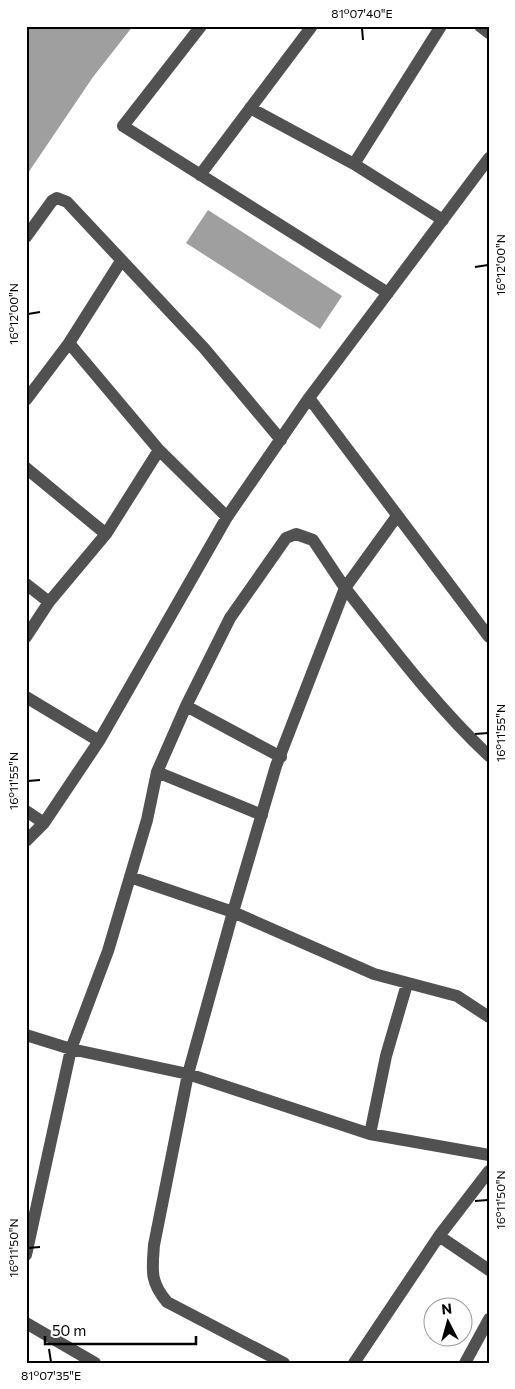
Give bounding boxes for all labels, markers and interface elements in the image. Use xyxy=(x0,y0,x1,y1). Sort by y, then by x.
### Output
text: 81°07'40"E xyxy=(331,6,393,20)
text: 16°12'00"N xyxy=(493,234,507,296)
text: 16°12'00"N xyxy=(6,283,20,345)
text: 16°11'55"N xyxy=(493,704,507,762)
text: 16°11'55"N xyxy=(6,752,20,810)
text: 16°11'50"N xyxy=(493,1171,507,1229)
text: 16°11'50"N xyxy=(6,1219,20,1277)
north arrow xyxy=(422,1296,472,1346)
text: N xyxy=(440,1300,453,1318)
scale bar xyxy=(45,1314,196,1346)
text: 50 m xyxy=(52,1321,86,1339)
text: 81°07'35"E xyxy=(21,1368,81,1382)

